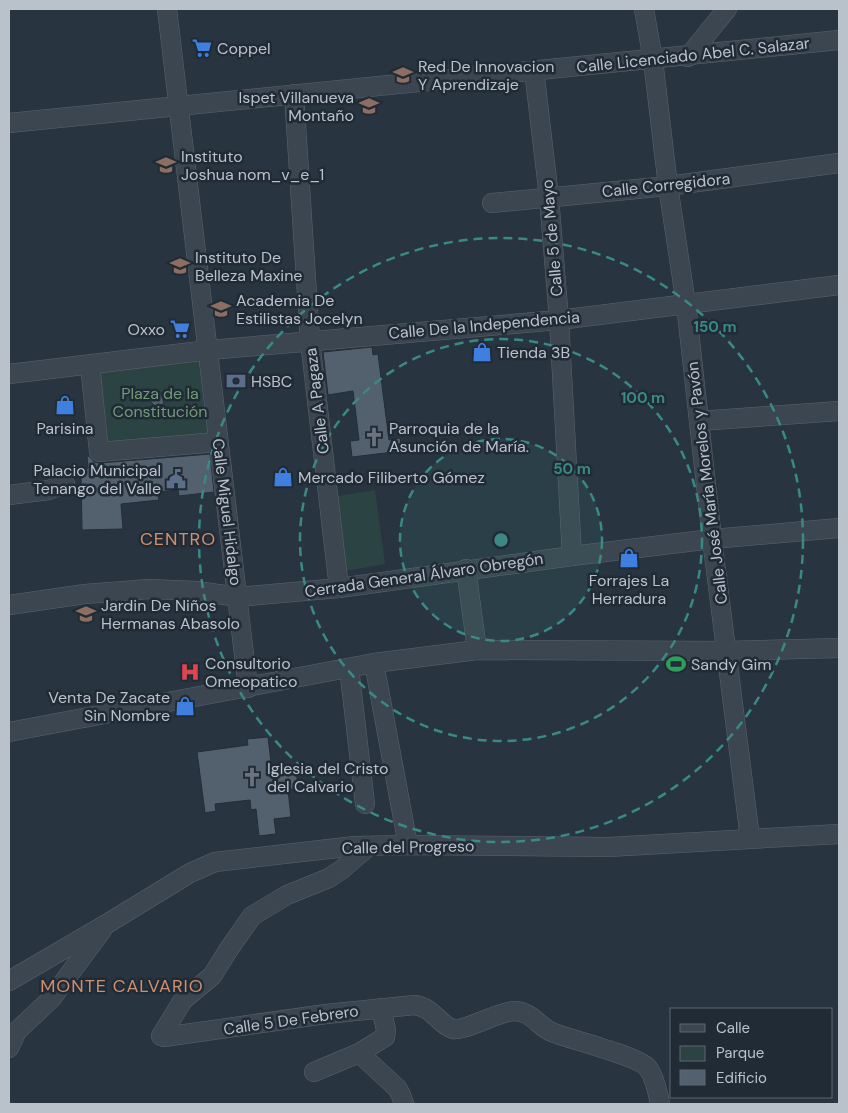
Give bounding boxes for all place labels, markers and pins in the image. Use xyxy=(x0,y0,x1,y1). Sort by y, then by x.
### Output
supermarket icon: Coppel xyxy=(191,37,213,59)
place label: Coppel xyxy=(217,38,271,59)
place label: Red De Innovacion Y Aprendizaje xyxy=(418,56,554,95)
school or university icon: Red De Innovacion Y Aprendizaje xyxy=(392,64,414,86)
place label: Ispet Villanueva Montaño xyxy=(239,87,354,126)
school or university icon: Ispet Villanueva Montaño xyxy=(358,95,380,117)
place label: Instituto Joshua nom_v_e_1 xyxy=(181,146,324,185)
school or university icon: Instituto Joshua nom_v_e_1 xyxy=(155,154,177,176)
place label: Instituto De Belleza Maxine xyxy=(195,247,302,286)
school or university icon: Instituto De Belleza Maxine xyxy=(169,255,191,277)
place label: Academia De Estilistas Jocelyn xyxy=(236,290,363,329)
school or university icon: Academia De Estilistas Jocelyn xyxy=(210,298,232,320)
supermarket icon: Oxxo xyxy=(169,318,191,340)
place label: Oxxo xyxy=(128,319,165,340)
shop icon: Tienda 3B xyxy=(471,341,493,363)
place label: Tienda 3B xyxy=(497,342,570,363)
bank icon: HSBC xyxy=(225,370,247,392)
place label: HSBC xyxy=(251,371,292,392)
shop icon: Parisina xyxy=(54,394,76,416)
place label: Parisina xyxy=(36,418,94,439)
place label: Parroquia de la Asunción de María. xyxy=(389,418,529,457)
church icon: Parroquia de la Asunción de María. xyxy=(363,426,385,448)
place label: Palacio Municipal Tenango del Valle xyxy=(33,460,161,499)
shop icon: Mercado Filiberto Gómez xyxy=(272,466,294,488)
place label: Mercado Filiberto Gómez xyxy=(298,467,485,488)
public building icon: Palacio Municipal Tenango del Valle xyxy=(165,468,187,490)
centre of rings xyxy=(492,531,510,549)
shop icon: Forrajes La Herradura xyxy=(618,547,640,569)
place label: Forrajes La Herradura xyxy=(589,570,669,609)
place label: Jardin De Niños Hermanas Abasolo xyxy=(101,595,240,634)
school or university icon: Jardin De Niños Hermanas Abasolo xyxy=(75,603,97,625)
place label: Consultorio Omeopatico xyxy=(205,653,297,692)
sports icon: Sandy Gim xyxy=(665,653,687,675)
place label: Sandy Gim xyxy=(691,654,772,675)
hospital icon: Consultorio Omeopatico xyxy=(179,661,201,683)
place label: Venta De Zacate Sin Nombre xyxy=(48,687,170,726)
shop icon: Venta De Zacate Sin Nombre xyxy=(174,695,196,717)
place label: Iglesia del Cristo del Calvario xyxy=(267,758,389,797)
church icon: Iglesia del Cristo del Calvario xyxy=(241,766,263,788)

